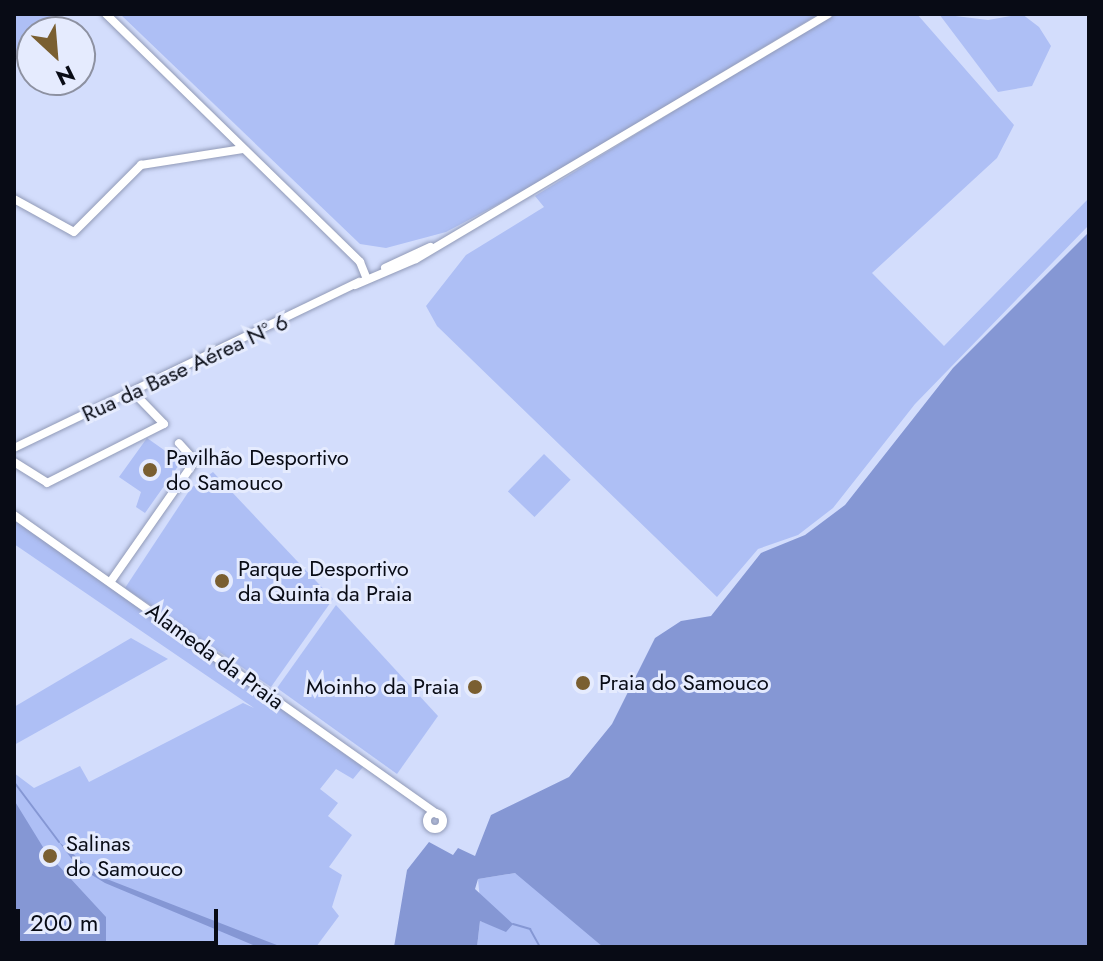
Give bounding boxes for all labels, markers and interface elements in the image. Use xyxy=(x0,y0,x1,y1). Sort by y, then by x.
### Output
north arrow xyxy=(16,16,96,96)
text: N xyxy=(51,58,81,94)
street label: Rua da Base Aérea Nº 6 xyxy=(78,309,292,427)
place label: Pavilhão Desportivo do Samouco xyxy=(166,444,349,496)
marker: Pavilhão Desportivo do Samouco xyxy=(141,461,159,479)
place label: Parque Desportivo da Quinta da Praia xyxy=(238,555,412,606)
marker: Parque Desportivo da Quinta da Praia xyxy=(213,572,231,590)
street label: Alameda da Praia xyxy=(141,597,289,715)
place label: Praia do Samouco xyxy=(599,670,769,696)
place label: Moinho da Praia xyxy=(306,674,459,700)
marker: Praia do Samouco xyxy=(574,674,592,692)
marker: Moinho da Praia xyxy=(466,678,484,696)
place label: Salinas do Samouco xyxy=(66,830,183,882)
marker: Salinas do Samouco xyxy=(41,847,59,865)
scale bar xyxy=(20,893,222,943)
text: 200 m xyxy=(30,905,98,940)

